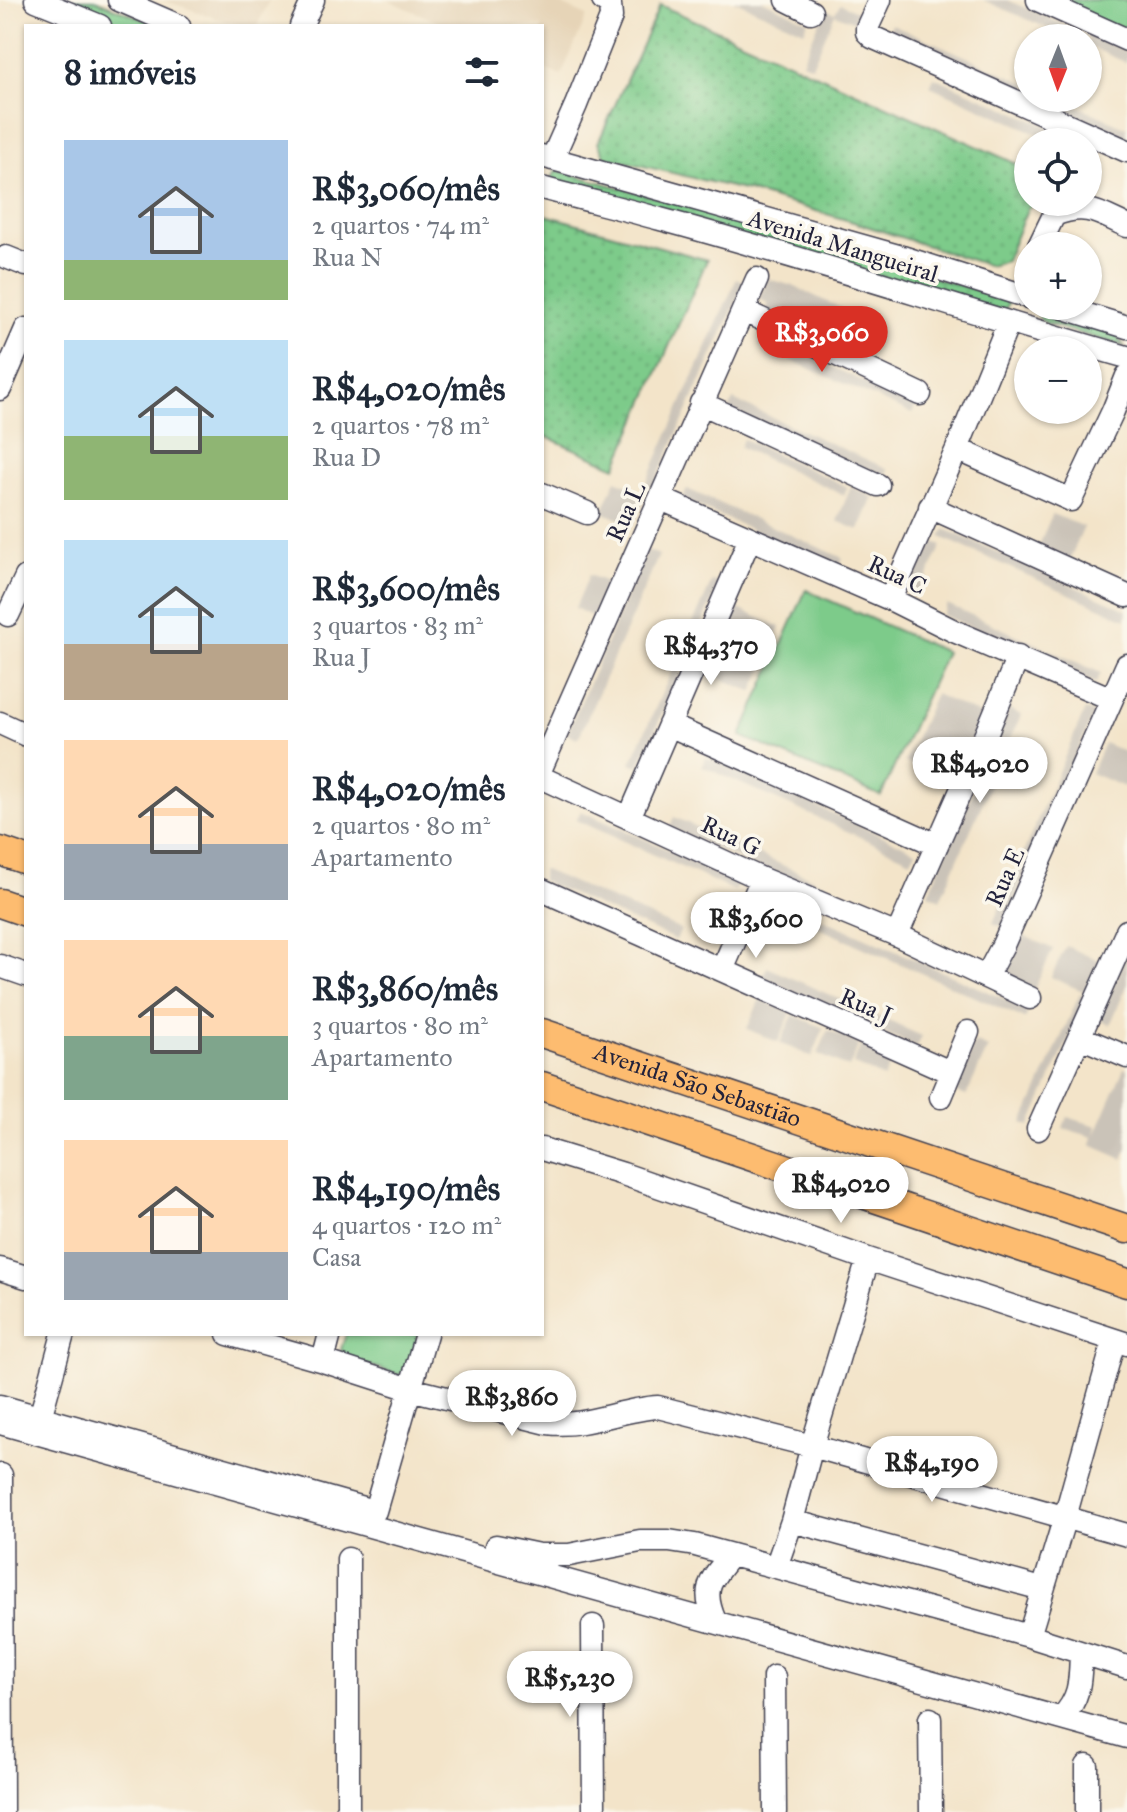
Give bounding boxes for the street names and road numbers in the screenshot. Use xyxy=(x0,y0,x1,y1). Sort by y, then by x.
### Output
street label: Avenida Mangueiral xyxy=(743,202,942,289)
street label: Rua L xyxy=(600,477,653,547)
street label: Rua C xyxy=(863,548,931,602)
street label: Rua G xyxy=(696,809,766,863)
street label: Rua E xyxy=(979,843,1031,911)
street label: Rua J xyxy=(835,981,897,1031)
street label: Avenida São Sebastião xyxy=(589,1036,805,1134)

